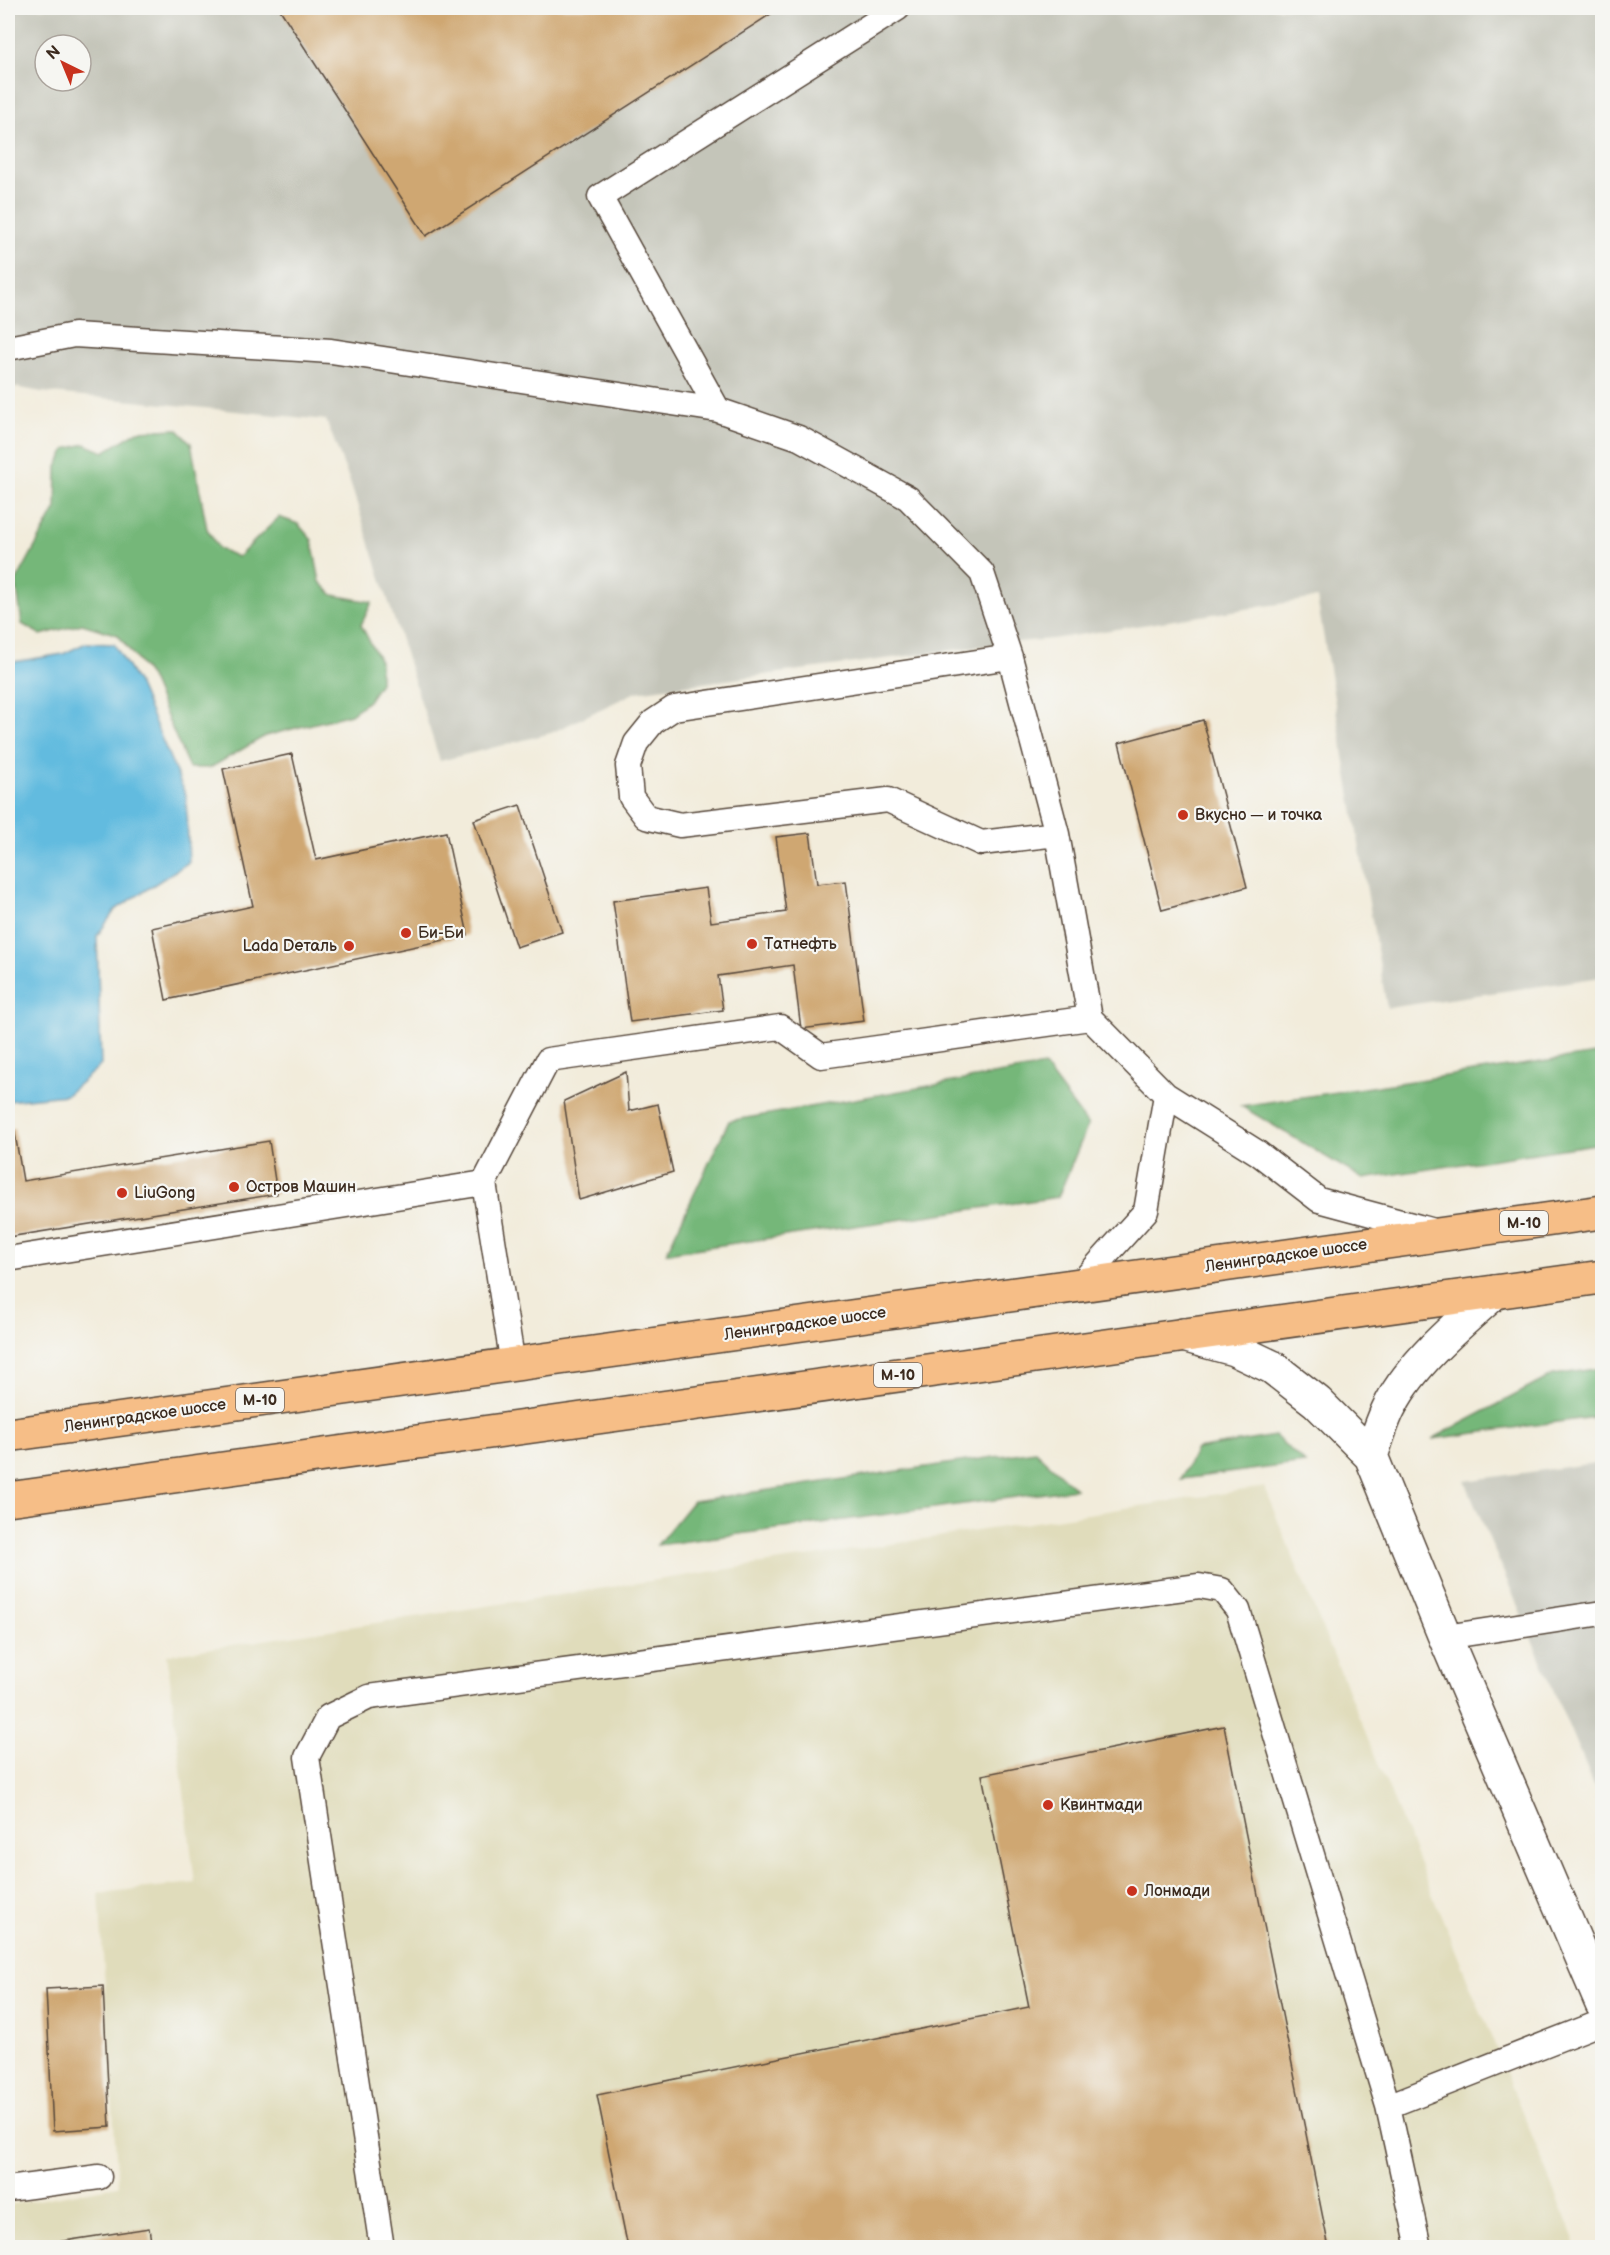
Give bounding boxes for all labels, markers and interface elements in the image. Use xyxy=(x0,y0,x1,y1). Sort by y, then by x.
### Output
north arrow xyxy=(33,33,93,93)
text: N xyxy=(43,42,65,64)
place label: Вкусно — и точка xyxy=(1195,806,1323,825)
marker: Вкусно — и точка xyxy=(1176,808,1190,822)
place label: Би-Би xyxy=(418,924,464,943)
marker: Би-Би xyxy=(399,926,413,940)
place label: Татнефть xyxy=(764,935,837,954)
place label: Lada Dеталь xyxy=(243,937,337,956)
marker: Татнефть xyxy=(745,937,759,951)
marker: Lada Dеталь xyxy=(342,939,356,953)
place label: Остров Машин xyxy=(246,1178,356,1197)
marker: Остров Машин xyxy=(227,1180,241,1194)
place label: LiuGong xyxy=(134,1184,195,1203)
marker: LiuGong xyxy=(115,1186,129,1200)
road number: М-10 xyxy=(1500,1211,1548,1235)
street label: Ленинградское шоссе xyxy=(1203,1235,1368,1277)
street label: Ленинградское шоссе xyxy=(722,1303,887,1345)
road number: М-10 xyxy=(874,1363,922,1387)
road number: М-10 xyxy=(236,1388,284,1412)
street label: Ленинградское шоссе xyxy=(62,1395,227,1437)
place label: Квинтмади xyxy=(1060,1796,1143,1815)
marker: Квинтмади xyxy=(1041,1798,1055,1812)
place label: Лонмади xyxy=(1143,1882,1210,1901)
marker: Лонмади xyxy=(1125,1884,1139,1898)

